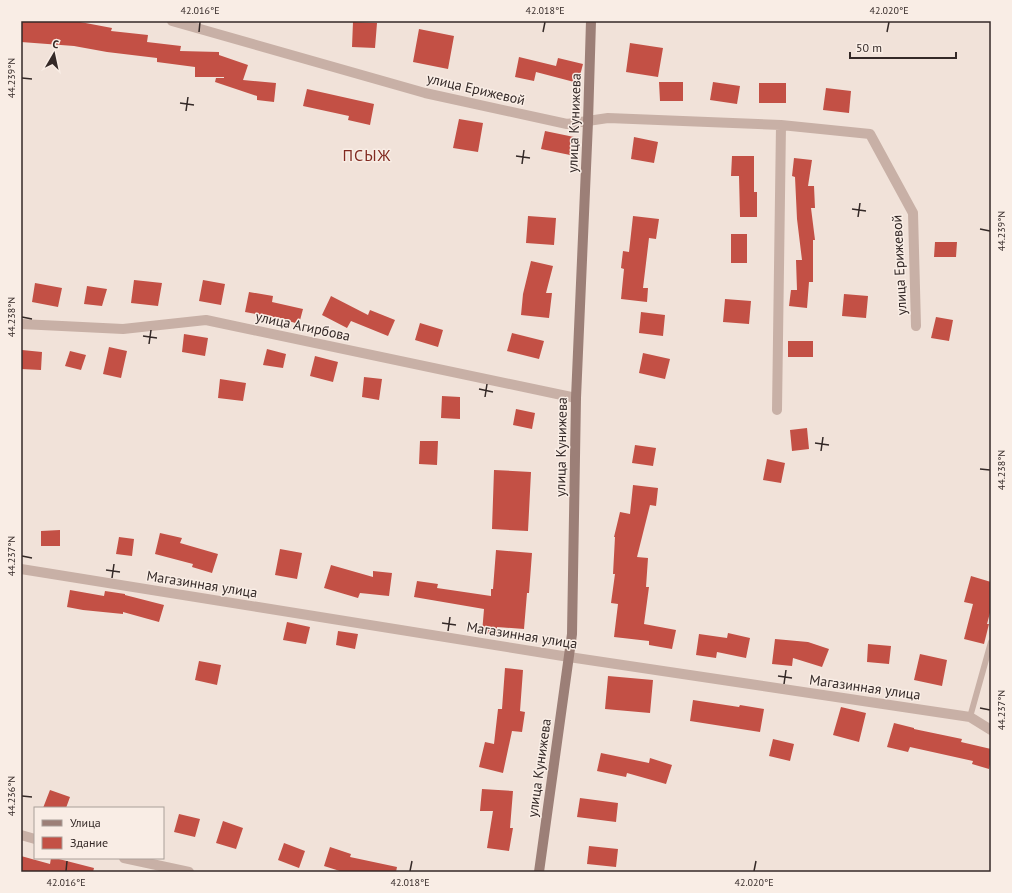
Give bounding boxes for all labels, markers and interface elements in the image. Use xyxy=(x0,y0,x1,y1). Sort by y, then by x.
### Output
text: 42.016°E xyxy=(181,4,220,17)
text: 42.018°E xyxy=(526,4,565,17)
text: 42.020°E xyxy=(870,4,909,17)
north arrow xyxy=(34,34,74,74)
scale bar xyxy=(850,34,956,60)
text: С xyxy=(51,37,60,52)
text: 50 m xyxy=(856,40,882,55)
text: 44.239°N xyxy=(5,58,18,98)
street label: улица Ерижевой xyxy=(425,69,527,109)
street label: улица Кунижева xyxy=(563,73,585,173)
district label: ПСЫЖ xyxy=(343,145,391,165)
text: 44.239°N xyxy=(995,211,1008,251)
street label: улица Ерижевой xyxy=(887,214,911,316)
text: 44.238°N xyxy=(5,297,18,337)
street label: улица Агирбова xyxy=(254,307,352,345)
street label: улица Кунижева xyxy=(551,397,571,497)
text: 44.238°N xyxy=(995,450,1008,490)
text: 44.237°N xyxy=(5,536,18,576)
street label: Магазинная улица xyxy=(145,566,259,602)
street label: Магазинная улица xyxy=(465,617,579,653)
street label: Магазинная улица xyxy=(808,670,922,704)
text: 44.237°N xyxy=(995,690,1008,730)
street label: улица Кунижева xyxy=(523,717,555,819)
text: 44.236°N xyxy=(5,776,18,816)
legend xyxy=(34,807,164,859)
text: Улица xyxy=(70,815,101,830)
text: Здание xyxy=(70,835,108,850)
text: 42.016°E xyxy=(47,876,86,889)
text: 42.018°E xyxy=(391,876,430,889)
text: 42.020°E xyxy=(735,876,774,889)

